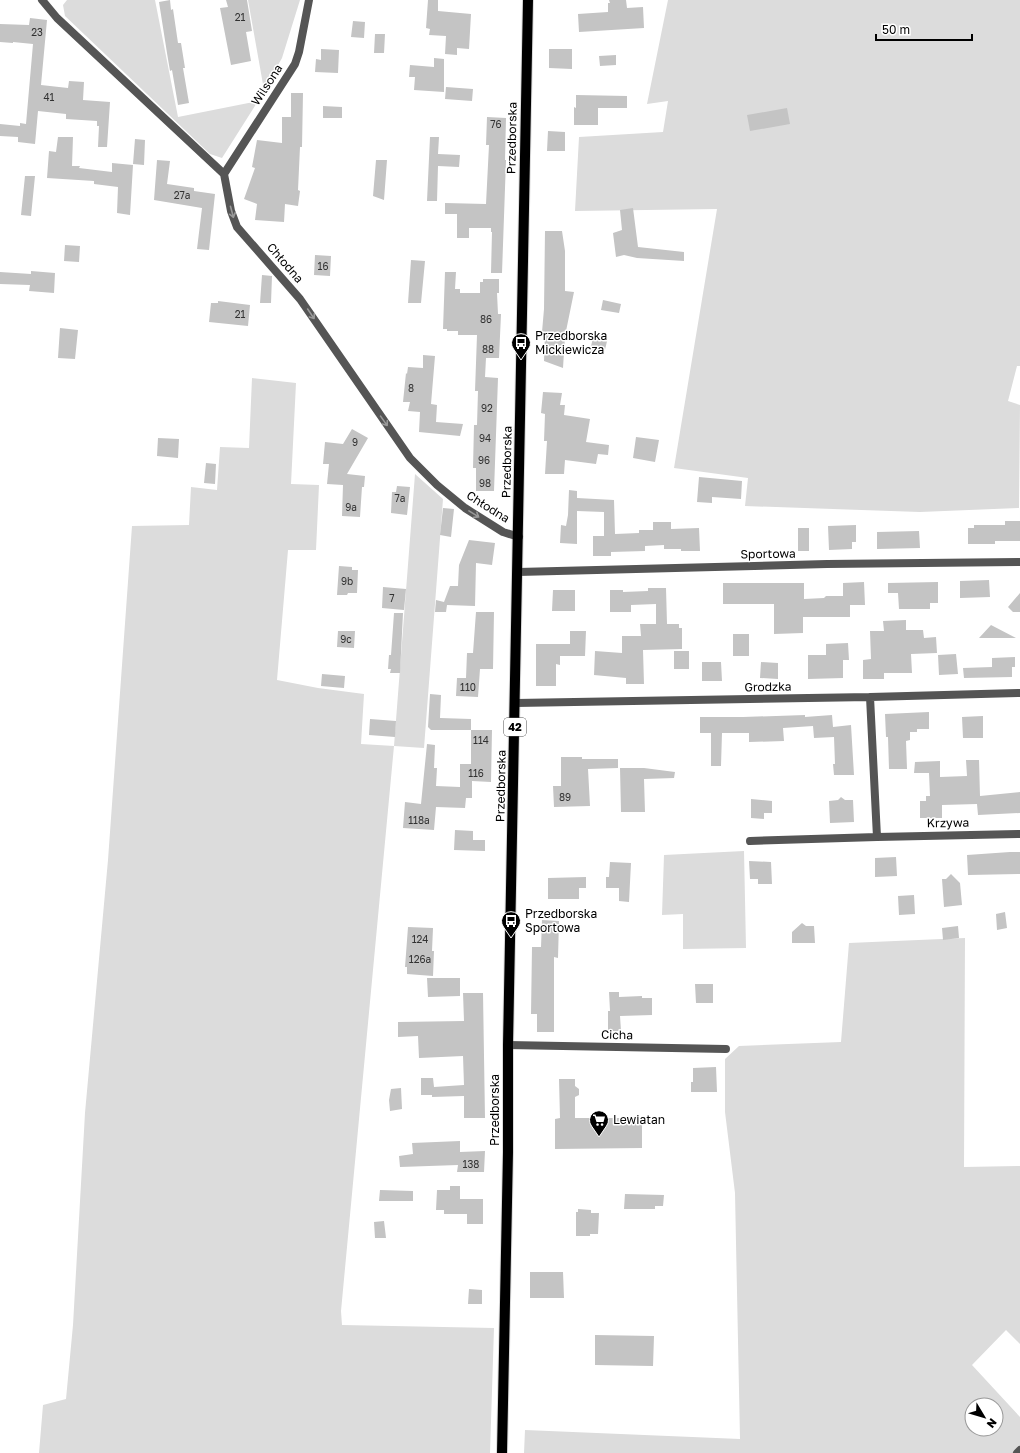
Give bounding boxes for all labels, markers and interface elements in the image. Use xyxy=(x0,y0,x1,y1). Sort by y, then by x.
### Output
house number: 21 xyxy=(235,11,245,23)
scale bar xyxy=(876,16,972,42)
text: 50 m xyxy=(882,22,910,37)
house number: 23 xyxy=(31,26,43,38)
street label: Wilsona xyxy=(248,61,285,108)
house number: 41 xyxy=(44,91,55,103)
street label: Przedborska xyxy=(503,102,520,174)
house number: 76 xyxy=(490,118,502,130)
house number: 27a xyxy=(174,189,190,201)
one-way arrow xyxy=(228,206,236,219)
street label: Chłodna xyxy=(264,240,307,286)
house number: 16 xyxy=(318,260,328,272)
house number: 21 xyxy=(235,308,245,320)
one-way arrow xyxy=(307,308,315,319)
house number: 86 xyxy=(480,313,492,325)
place label: Przedborska Mickiewicza xyxy=(535,328,607,357)
bus stop icon: Przedborska Mickiewicza xyxy=(510,332,532,360)
house number: 88 xyxy=(482,343,494,355)
house number: 8 xyxy=(408,382,414,394)
house number: 92 xyxy=(481,402,493,414)
one-way arrow xyxy=(380,416,388,427)
street label: Przedborska xyxy=(498,426,515,498)
house number: 94 xyxy=(479,432,491,444)
house number: 9 xyxy=(352,436,358,448)
house number: 96 xyxy=(478,454,490,466)
house number: 98 xyxy=(479,477,491,489)
street label: Chłodna xyxy=(464,487,513,526)
house number: 7a xyxy=(395,492,405,504)
house number: 9a xyxy=(345,501,357,513)
one-way arrow xyxy=(468,510,479,518)
street label: Sportowa xyxy=(740,546,796,561)
house number: 9b xyxy=(341,575,353,587)
house number: 7 xyxy=(389,592,395,604)
house number: 9c xyxy=(340,633,352,645)
street label: Grodzka xyxy=(744,679,792,694)
house number: 110 xyxy=(460,681,476,693)
road number: 42 xyxy=(504,718,526,736)
house number: 114 xyxy=(473,734,489,746)
street label: Przedborska xyxy=(492,750,509,822)
house number: 116 xyxy=(468,767,484,779)
house number: 89 xyxy=(559,791,571,803)
house number: 118a xyxy=(408,814,430,826)
street label: Krzywa xyxy=(927,815,969,830)
place label: Przedborska Sportowa xyxy=(525,906,597,935)
bus stop icon: Przedborska Sportowa xyxy=(500,910,522,938)
house number: 124 xyxy=(412,933,428,945)
house number: 126a xyxy=(409,953,431,965)
street label: Cicha xyxy=(601,1027,633,1042)
street label: Przedborska xyxy=(487,1074,502,1146)
supermarket icon: Lewiatan xyxy=(588,1109,610,1137)
place label: Lewiatan xyxy=(613,1112,665,1127)
house number: 138 xyxy=(463,1158,479,1170)
north arrow xyxy=(964,1397,1004,1437)
text: N xyxy=(985,1416,1000,1431)

